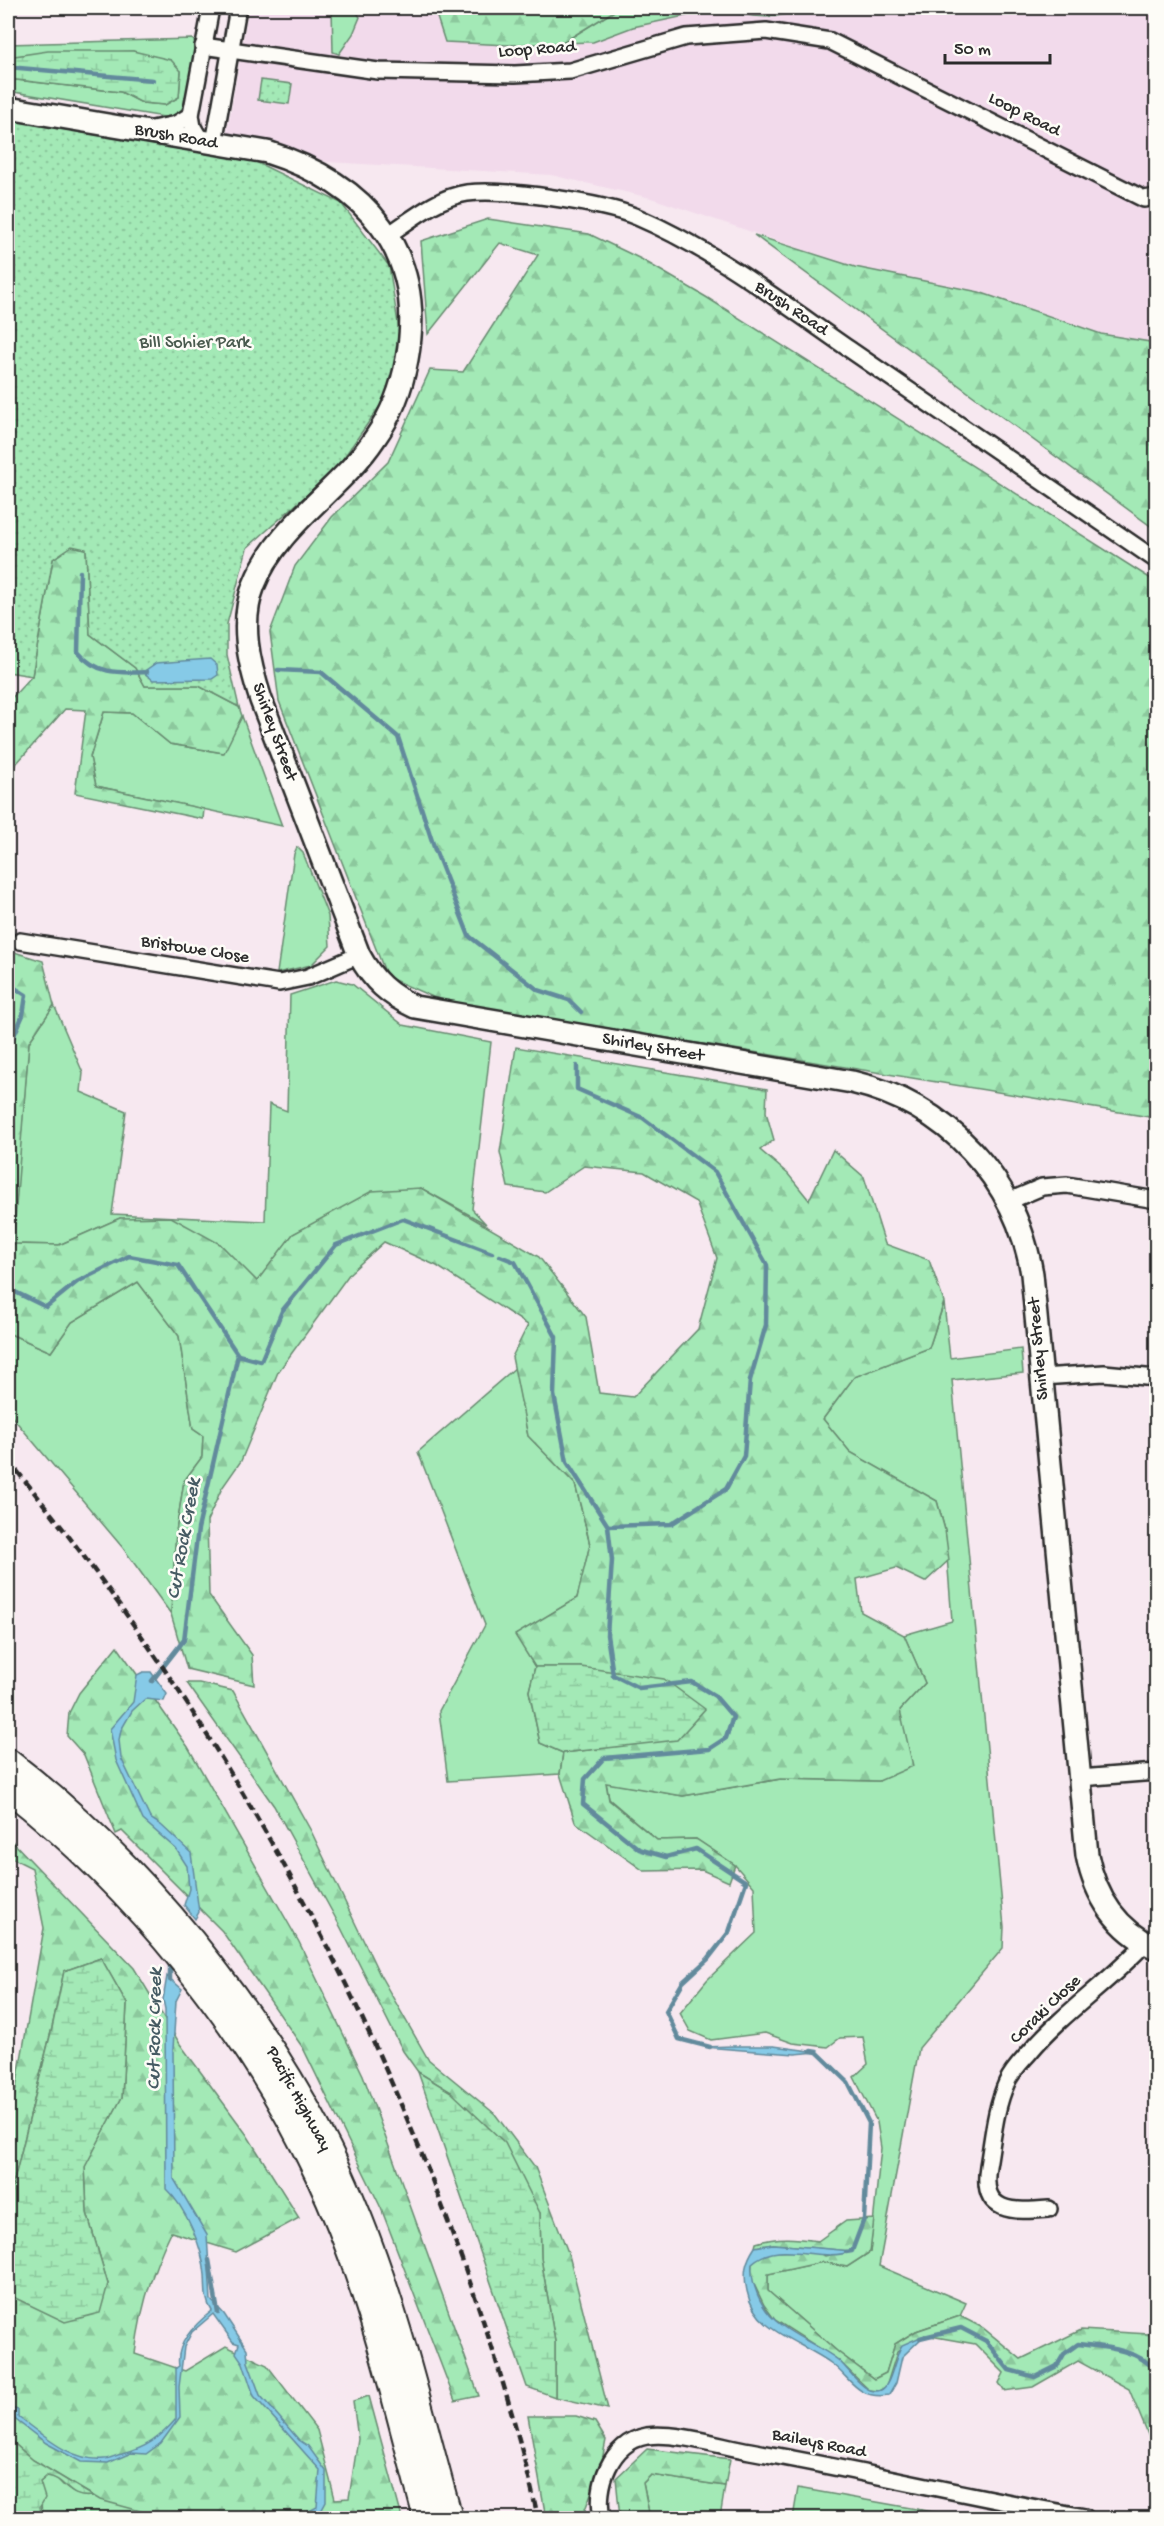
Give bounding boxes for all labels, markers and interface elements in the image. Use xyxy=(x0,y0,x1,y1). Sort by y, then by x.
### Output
scale bar xyxy=(945,27,1050,65)
street label: Loop Road xyxy=(498,37,578,63)
text: 50 m xyxy=(954,40,991,61)
street label: Loop Road xyxy=(985,88,1065,143)
street label: Brush Road xyxy=(132,119,221,155)
street label: Brush Road xyxy=(750,276,833,342)
park label: Bill Sohier Park xyxy=(139,333,252,354)
street label: Shirley Street xyxy=(247,680,302,785)
street label: Bristowe Close xyxy=(138,931,251,969)
street label: Shirley Street xyxy=(601,1029,707,1068)
street label: Shirley Street xyxy=(1024,1295,1054,1401)
water label: Cut Rock Creek xyxy=(163,1475,207,1601)
water label: Cut Rock Creek xyxy=(143,1966,169,2090)
street label: Coraki Close xyxy=(1006,1970,1086,2049)
street label: Pacific Highway xyxy=(260,2042,336,2155)
street label: Baileys Road xyxy=(769,2424,869,2464)

